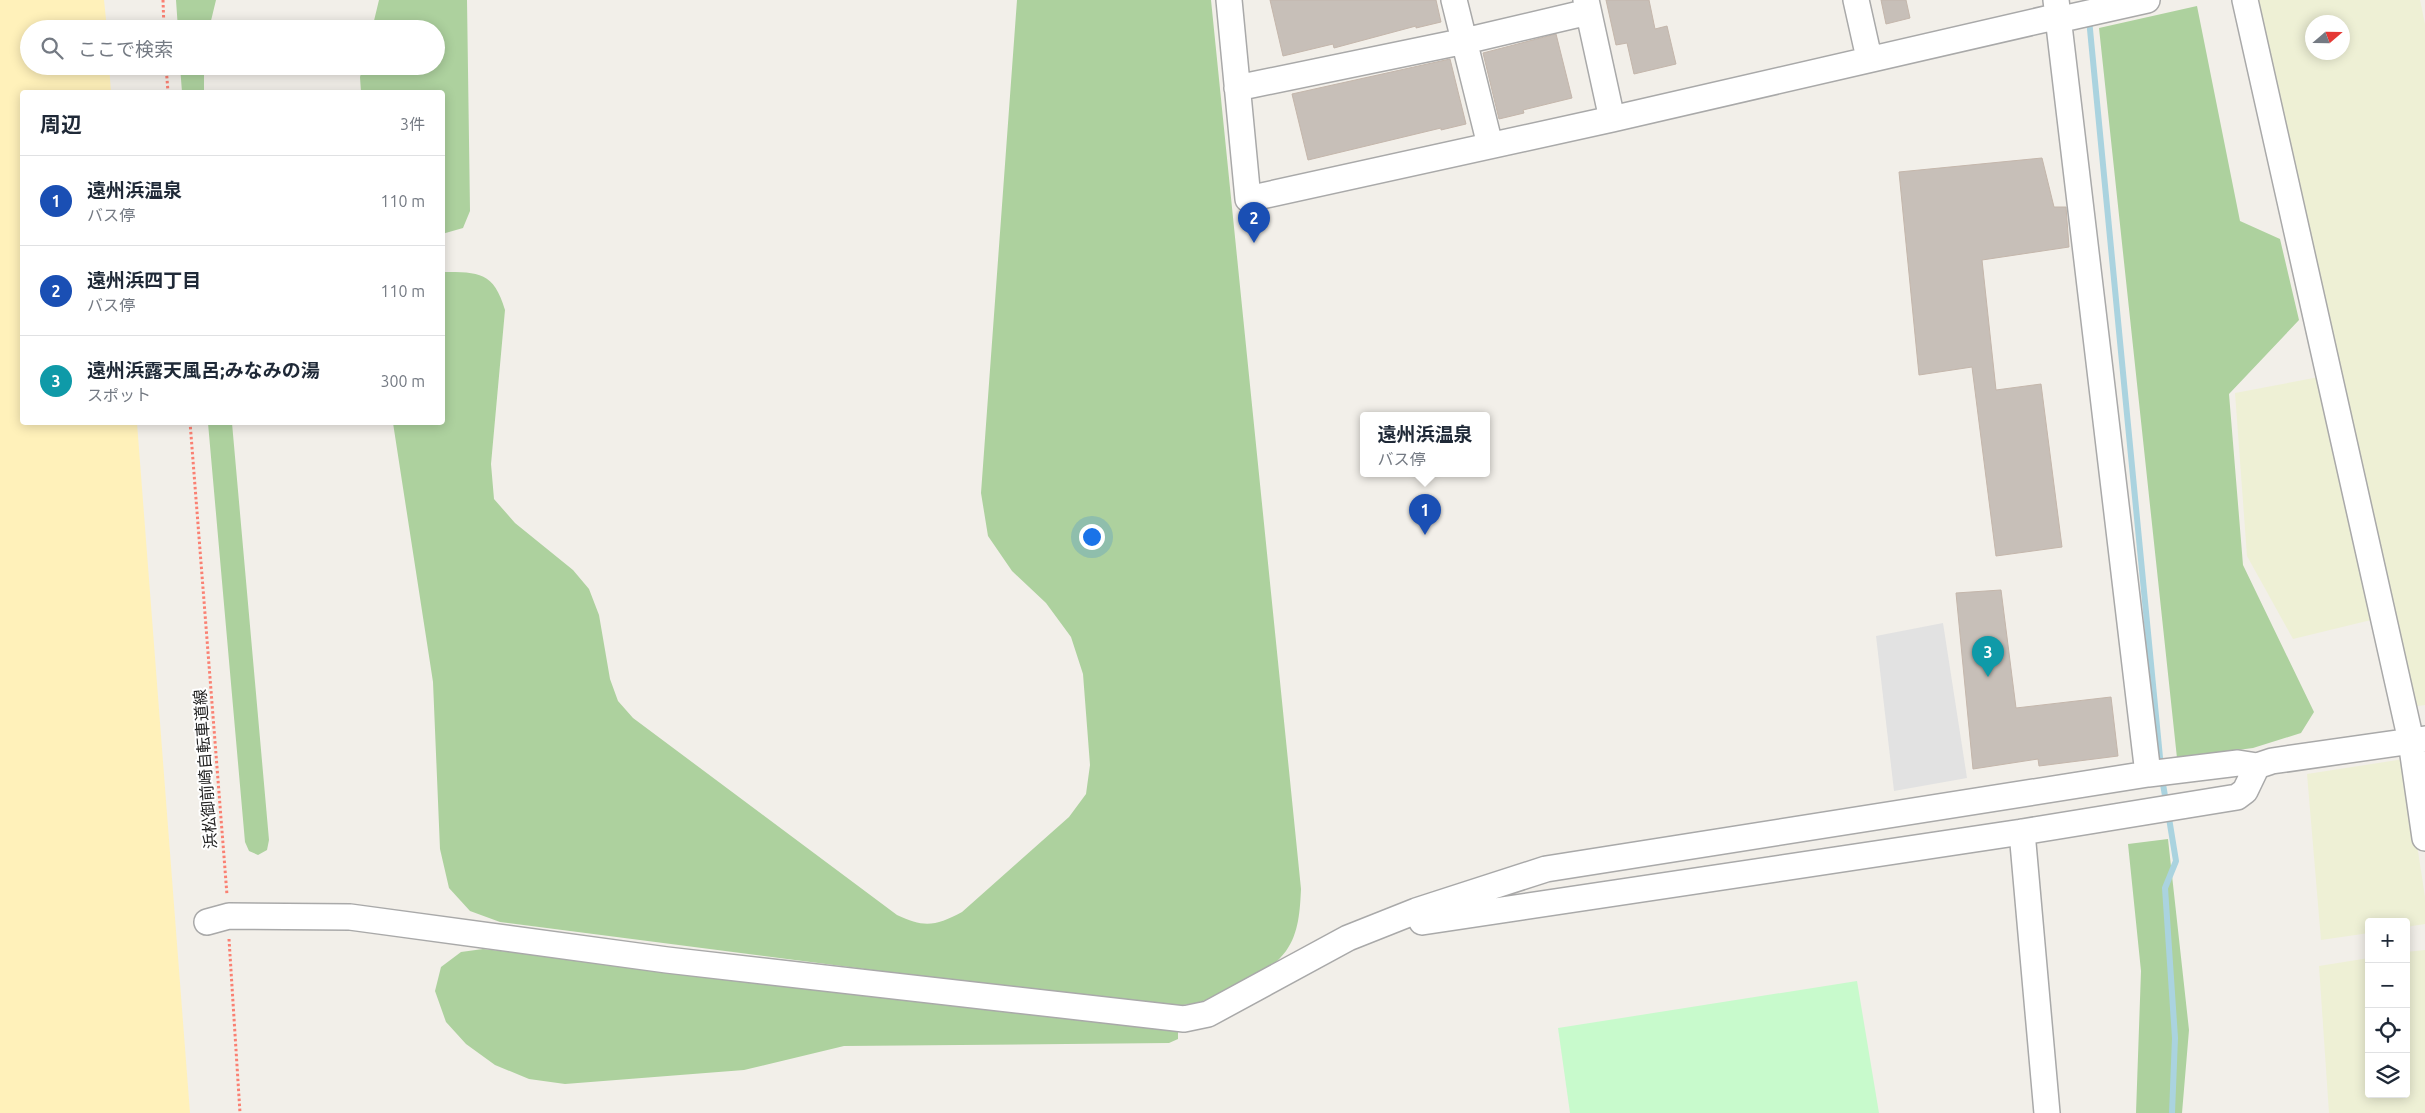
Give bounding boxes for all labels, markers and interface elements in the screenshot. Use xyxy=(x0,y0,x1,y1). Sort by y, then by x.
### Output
north arrow xyxy=(2305,15,2350,60)
search box xyxy=(20,20,445,75)
icon: search xyxy=(38,34,66,62)
text: ここで検索 xyxy=(78,38,173,60)
text: 周辺 xyxy=(40,112,82,136)
text: 3件 xyxy=(400,115,425,133)
text: 遠州浜温泉 xyxy=(87,179,182,201)
text: 1 xyxy=(51,192,61,210)
text: 110 m xyxy=(380,192,425,210)
pin: 2 xyxy=(1238,202,1270,243)
text: バス停 xyxy=(87,206,135,224)
text: 遠州浜四丁目 xyxy=(87,269,201,291)
text: 2 xyxy=(51,282,61,300)
text: 110 m xyxy=(380,282,425,300)
text: バス停 xyxy=(87,296,135,314)
text: 遠州浜露天風呂;みなみの湯 xyxy=(87,359,320,381)
text: 3 xyxy=(51,372,61,390)
text: 300 m xyxy=(380,372,425,390)
text: スポット xyxy=(87,386,151,404)
popup xyxy=(1360,412,1490,477)
text: 遠州浜温泉 xyxy=(1377,423,1473,445)
text: バス停 xyxy=(1377,450,1426,468)
pin: 1 xyxy=(1409,494,1441,535)
your location xyxy=(1079,524,1105,550)
pin: 3 xyxy=(1972,636,2004,677)
street label: 浜松御前崎自転車道線 xyxy=(190,689,220,849)
map controls xyxy=(2365,918,2410,1098)
button: + xyxy=(2365,918,2410,963)
button: − xyxy=(2365,963,2410,1008)
button: locate xyxy=(2365,1008,2410,1053)
button: layers xyxy=(2365,1053,2410,1098)

